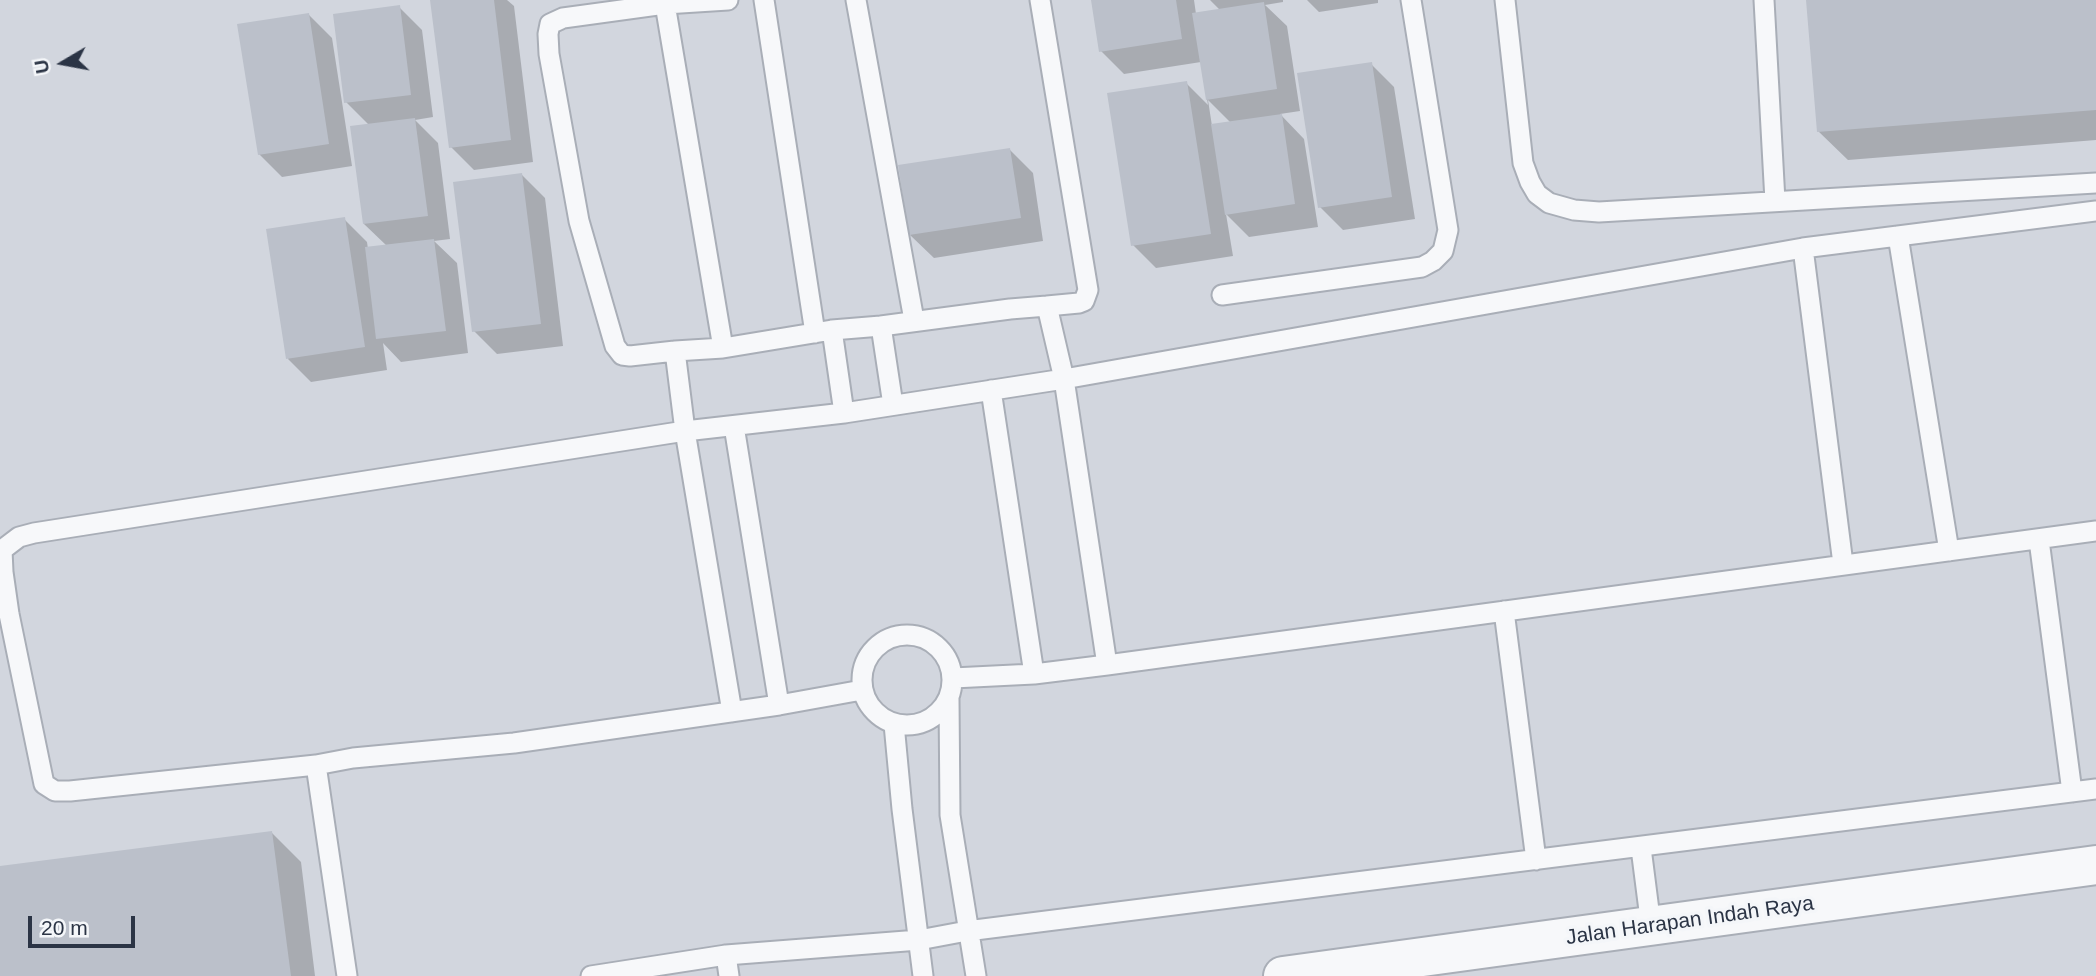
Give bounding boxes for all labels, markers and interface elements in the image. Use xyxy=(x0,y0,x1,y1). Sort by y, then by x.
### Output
north arrow xyxy=(28,28,98,98)
text: U xyxy=(30,58,53,75)
street label: Jalan Harapan Indah Raya xyxy=(1565,891,1815,951)
scale bar xyxy=(32,902,138,946)
text: 20 m xyxy=(41,916,88,939)

